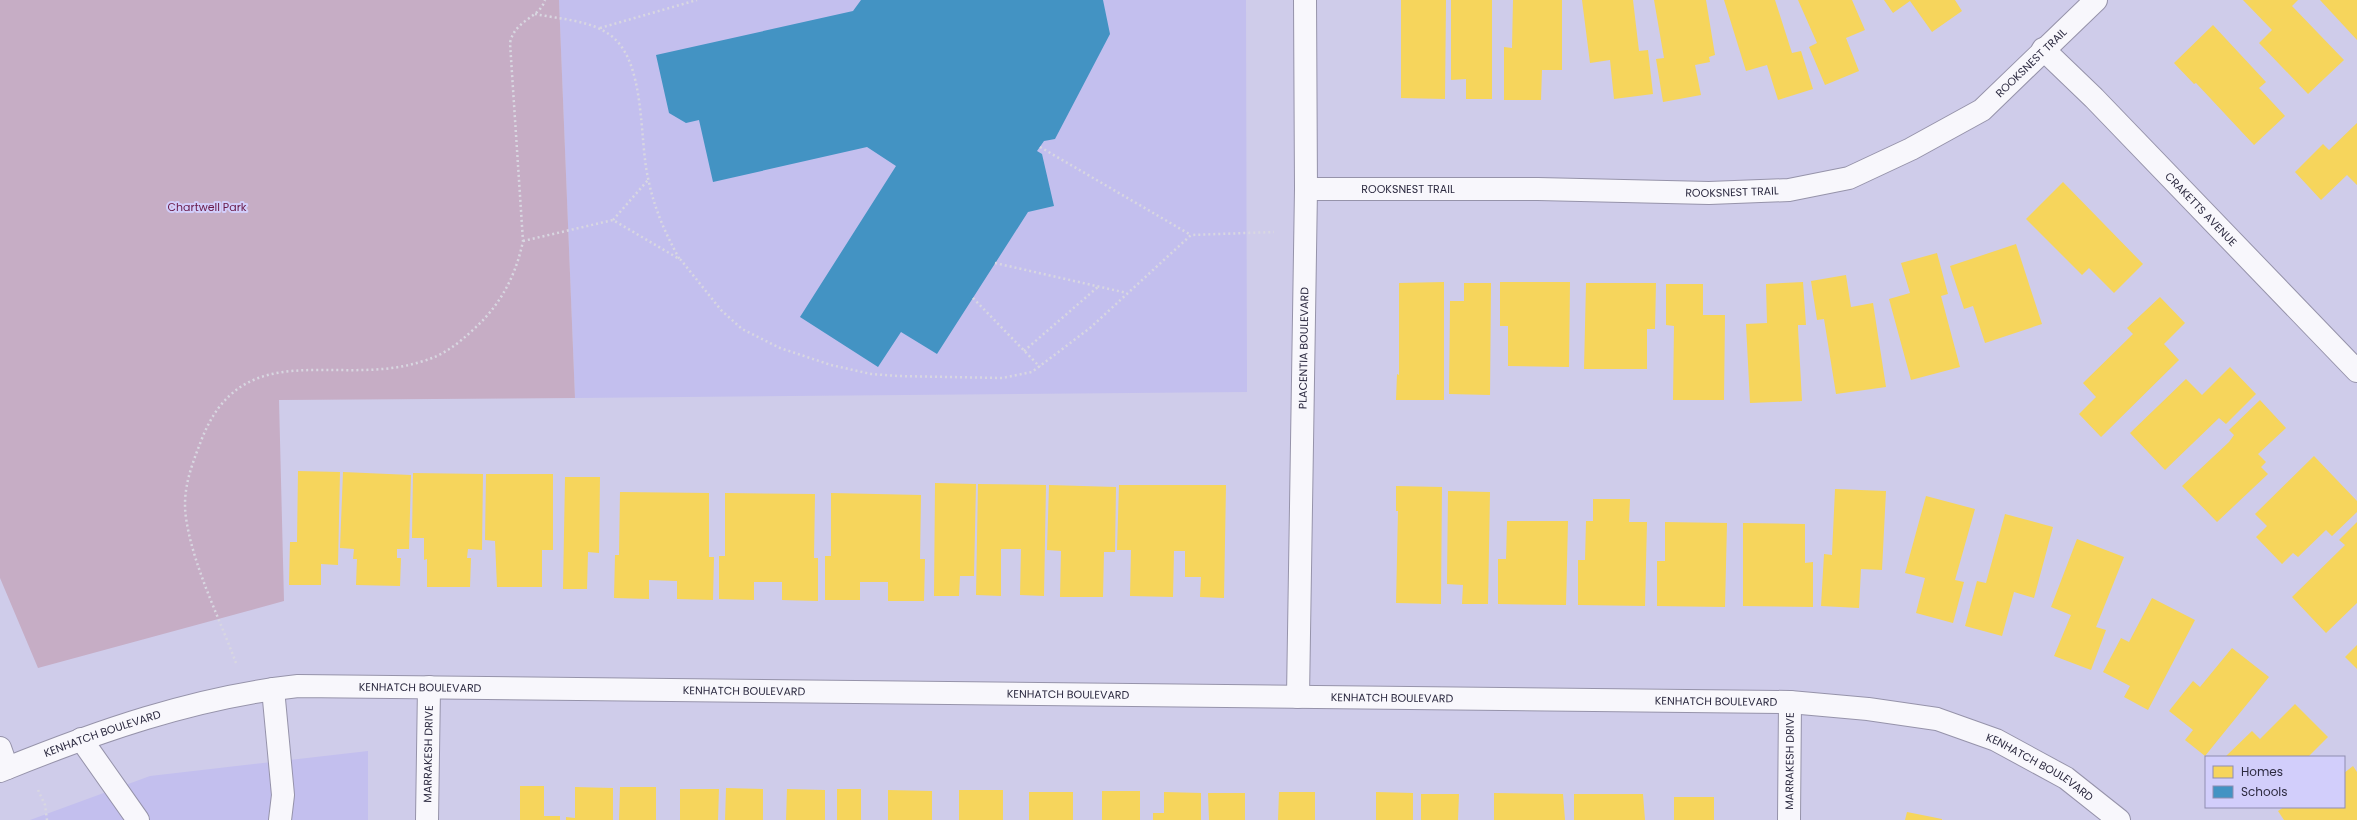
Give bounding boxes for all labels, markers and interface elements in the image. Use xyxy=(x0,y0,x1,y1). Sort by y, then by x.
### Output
street label: ROOKSNEST TRAIL xyxy=(1992,24,2070,101)
street label: CRAKETTS AVENUE xyxy=(2161,168,2241,250)
street label: ROOKSNEST TRAIL xyxy=(1361,181,1455,197)
street label: ROOKSNEST TRAIL xyxy=(1685,182,1779,201)
park label: Chartwell Park xyxy=(168,199,247,215)
street label: PLACENTIA BOULEVARD xyxy=(1295,287,1312,409)
street label: KENHATCH BOULEVARD xyxy=(359,679,482,696)
street label: KENHATCH BOULEVARD xyxy=(683,682,806,699)
street label: KENHATCH BOULEVARD xyxy=(1007,686,1130,703)
street label: KENHATCH BOULEVARD xyxy=(1331,689,1454,706)
street label: KENHATCH BOULEVARD xyxy=(1655,693,1778,710)
street label: MARRAKESH DRIVE xyxy=(419,705,437,803)
street label: KENHATCH BOULEVARD xyxy=(41,706,163,761)
street label: MARRAKESH DRIVE xyxy=(1781,712,1798,810)
street label: KENHATCH BOULEVARD xyxy=(1984,729,2097,805)
legend xyxy=(2205,756,2345,808)
text: Homes xyxy=(2241,763,2283,780)
text: Schools xyxy=(2241,783,2288,800)

